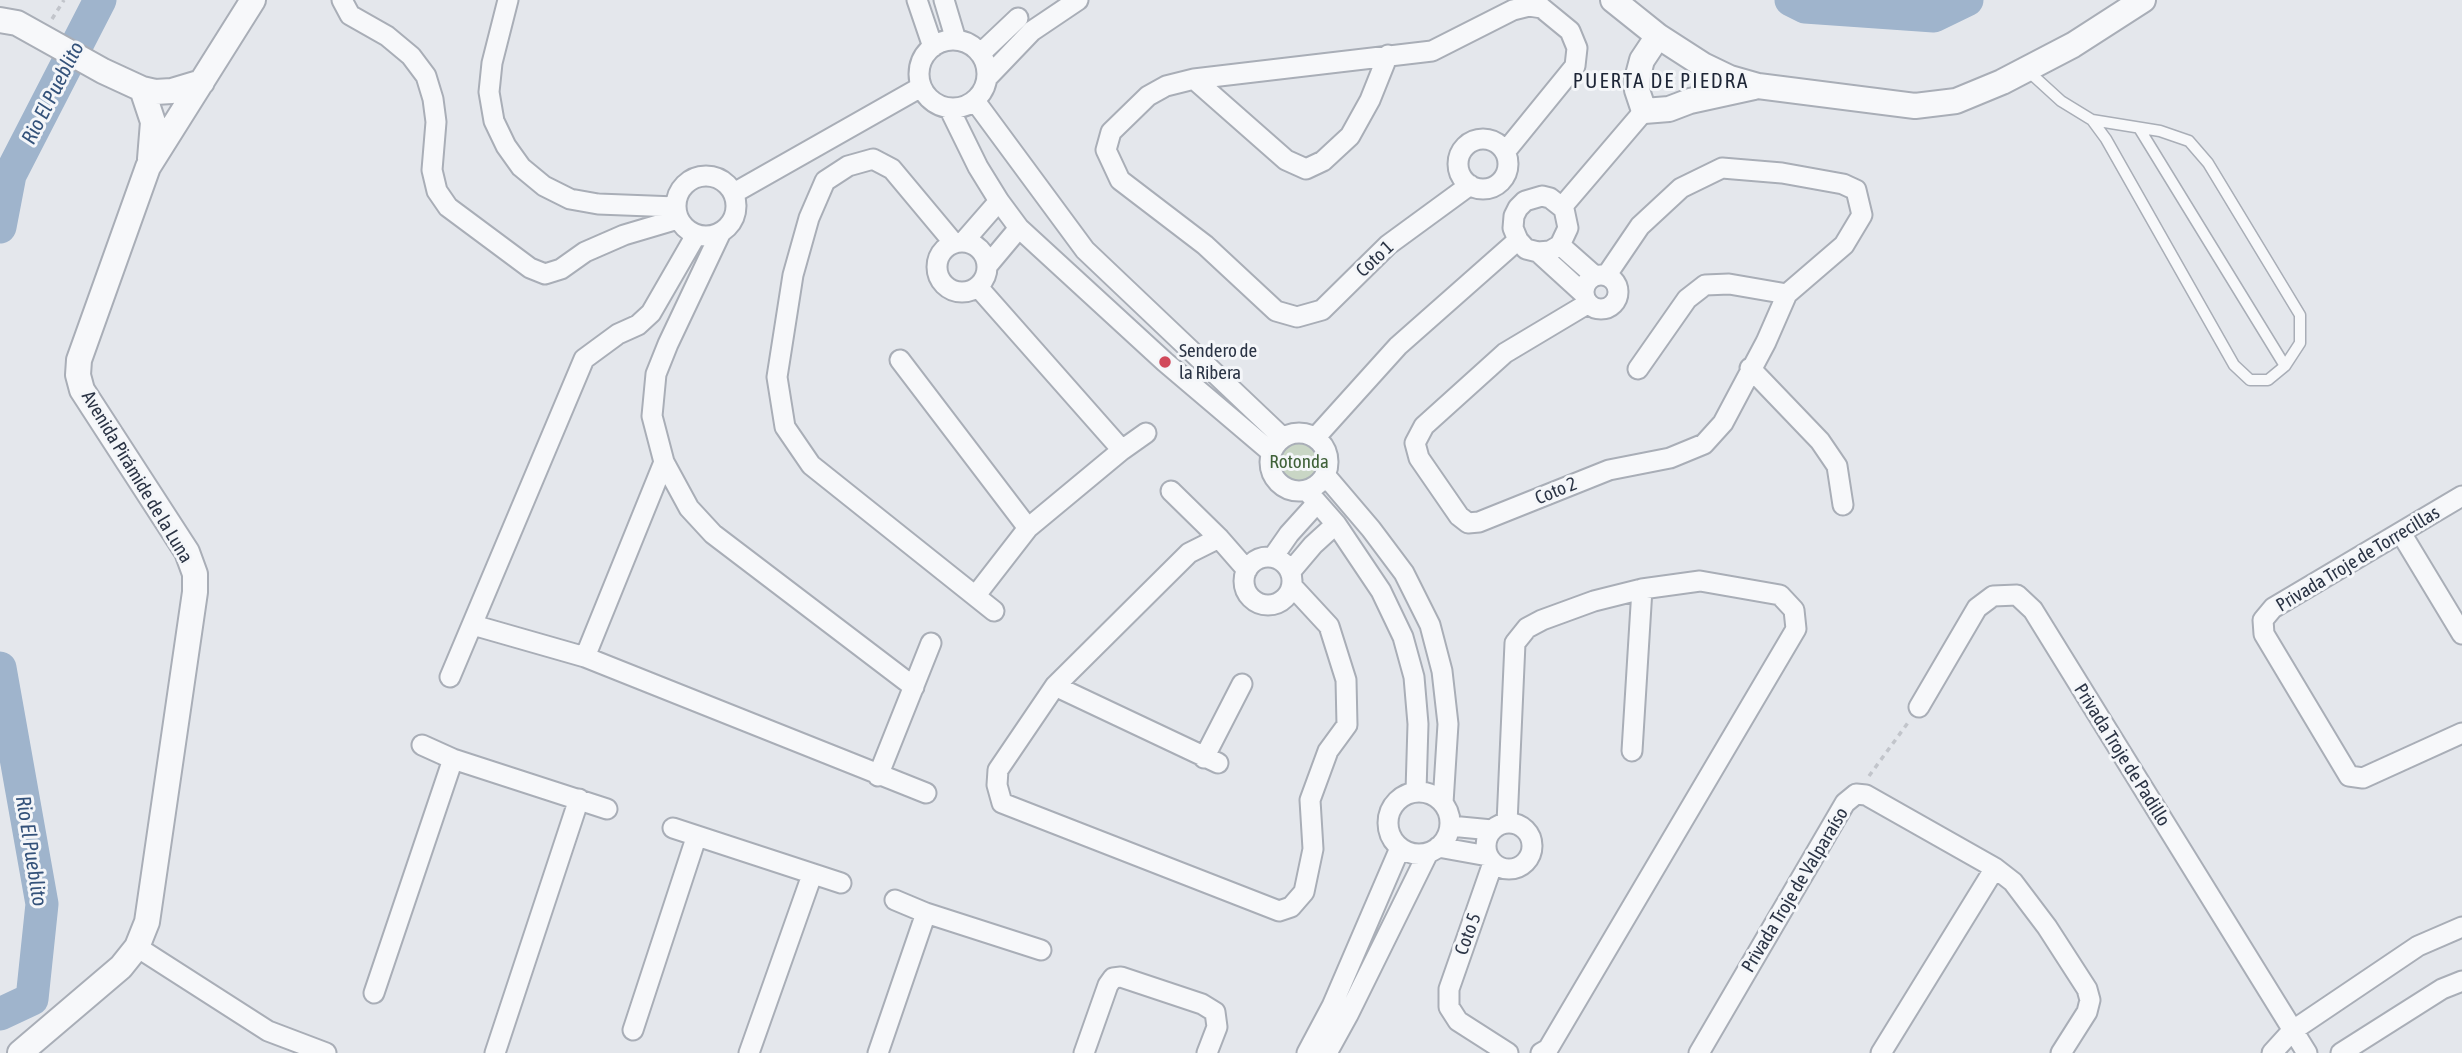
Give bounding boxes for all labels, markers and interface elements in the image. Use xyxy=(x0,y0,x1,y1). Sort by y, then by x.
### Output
water label: Rio El Pueblito xyxy=(16,38,90,148)
district label: PUERTA DE PIEDRA xyxy=(1575,68,1747,94)
street label: Coto 1 xyxy=(1351,236,1399,282)
place label: Sendero de la Ribera xyxy=(1179,340,1257,384)
marker: Sendero de la Ribera xyxy=(1157,354,1173,370)
street label: Avenida Pirámide de la Luna xyxy=(77,387,197,567)
park label: Rotonda xyxy=(1269,451,1329,473)
street label: Coto 2 xyxy=(1532,472,1580,510)
street label: Privada Troje de Torrecillas xyxy=(2272,501,2444,617)
street label: Privada Troje de Padillo xyxy=(2069,680,2175,830)
water label: Rio El Pueblito xyxy=(10,794,52,908)
street label: Privada Troje de Valparaíso xyxy=(1737,803,1853,977)
street label: Coto 5 xyxy=(1450,910,1486,958)

